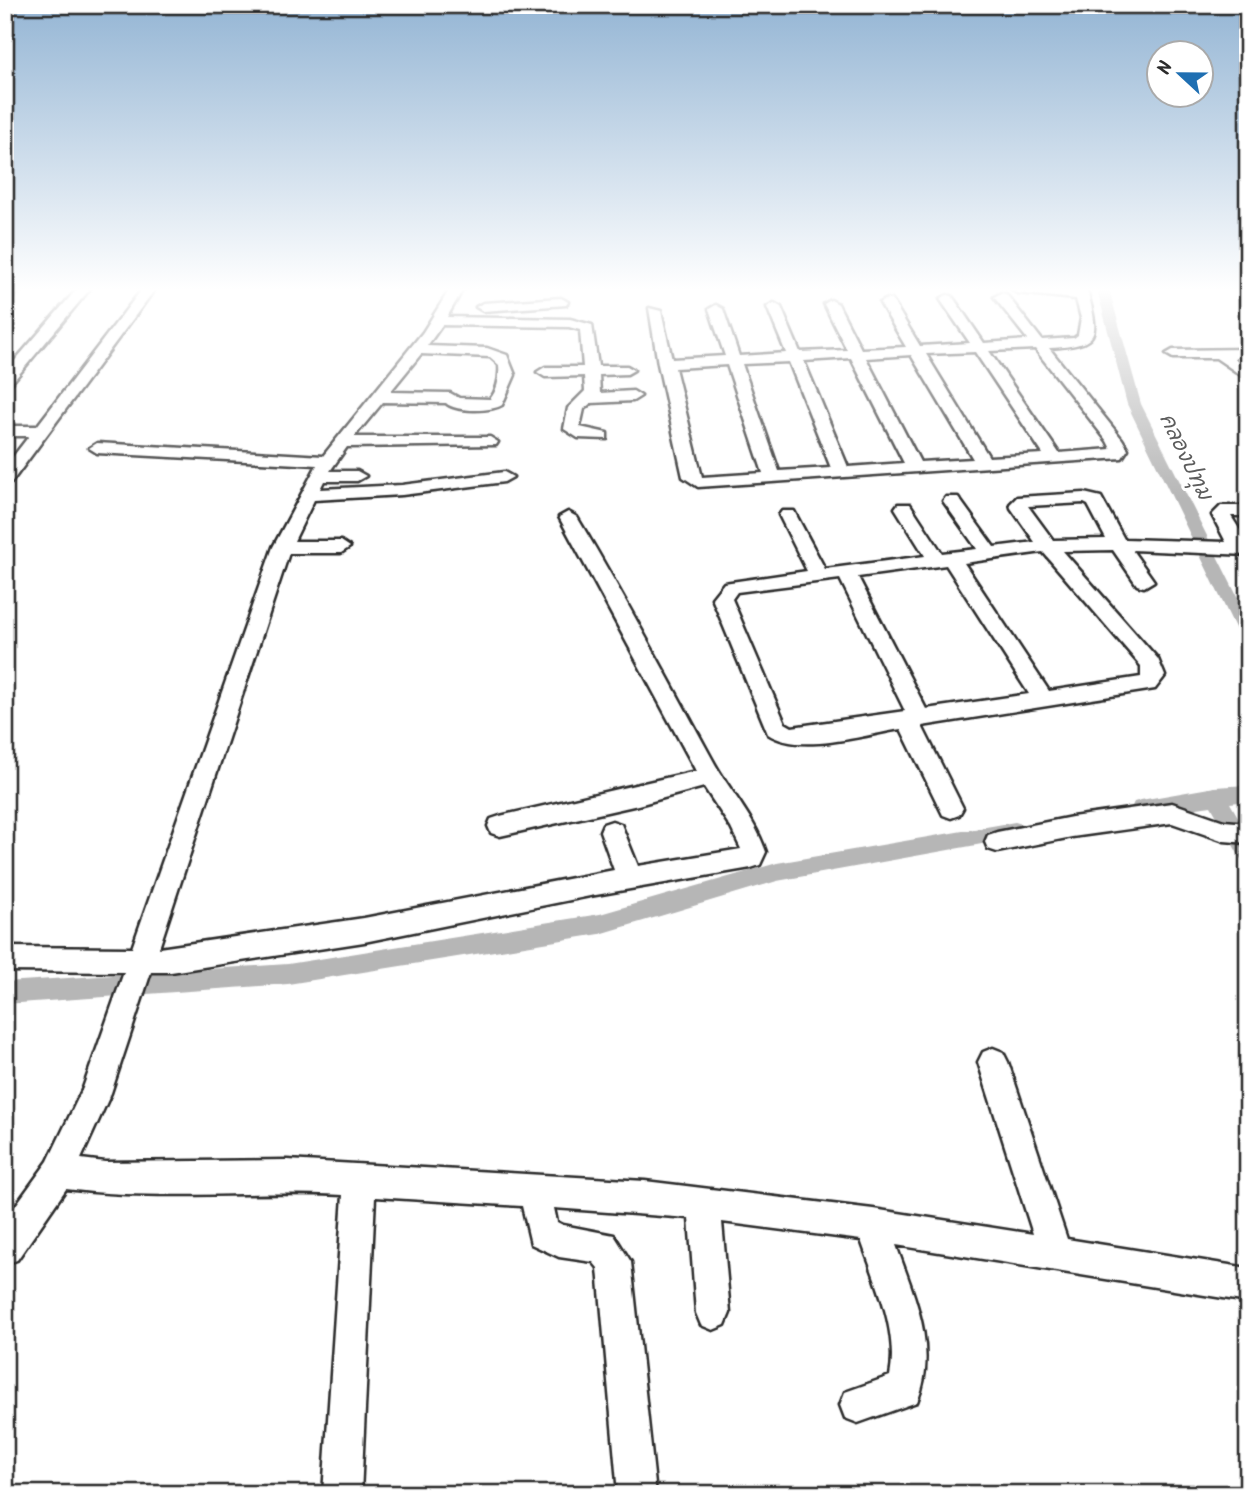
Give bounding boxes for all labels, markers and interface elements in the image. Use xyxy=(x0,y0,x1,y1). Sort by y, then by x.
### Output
north arrow xyxy=(1144,38,1214,108)
text: N xyxy=(1150,57,1182,80)
water label: คลองปทุม xyxy=(1150,408,1221,508)

